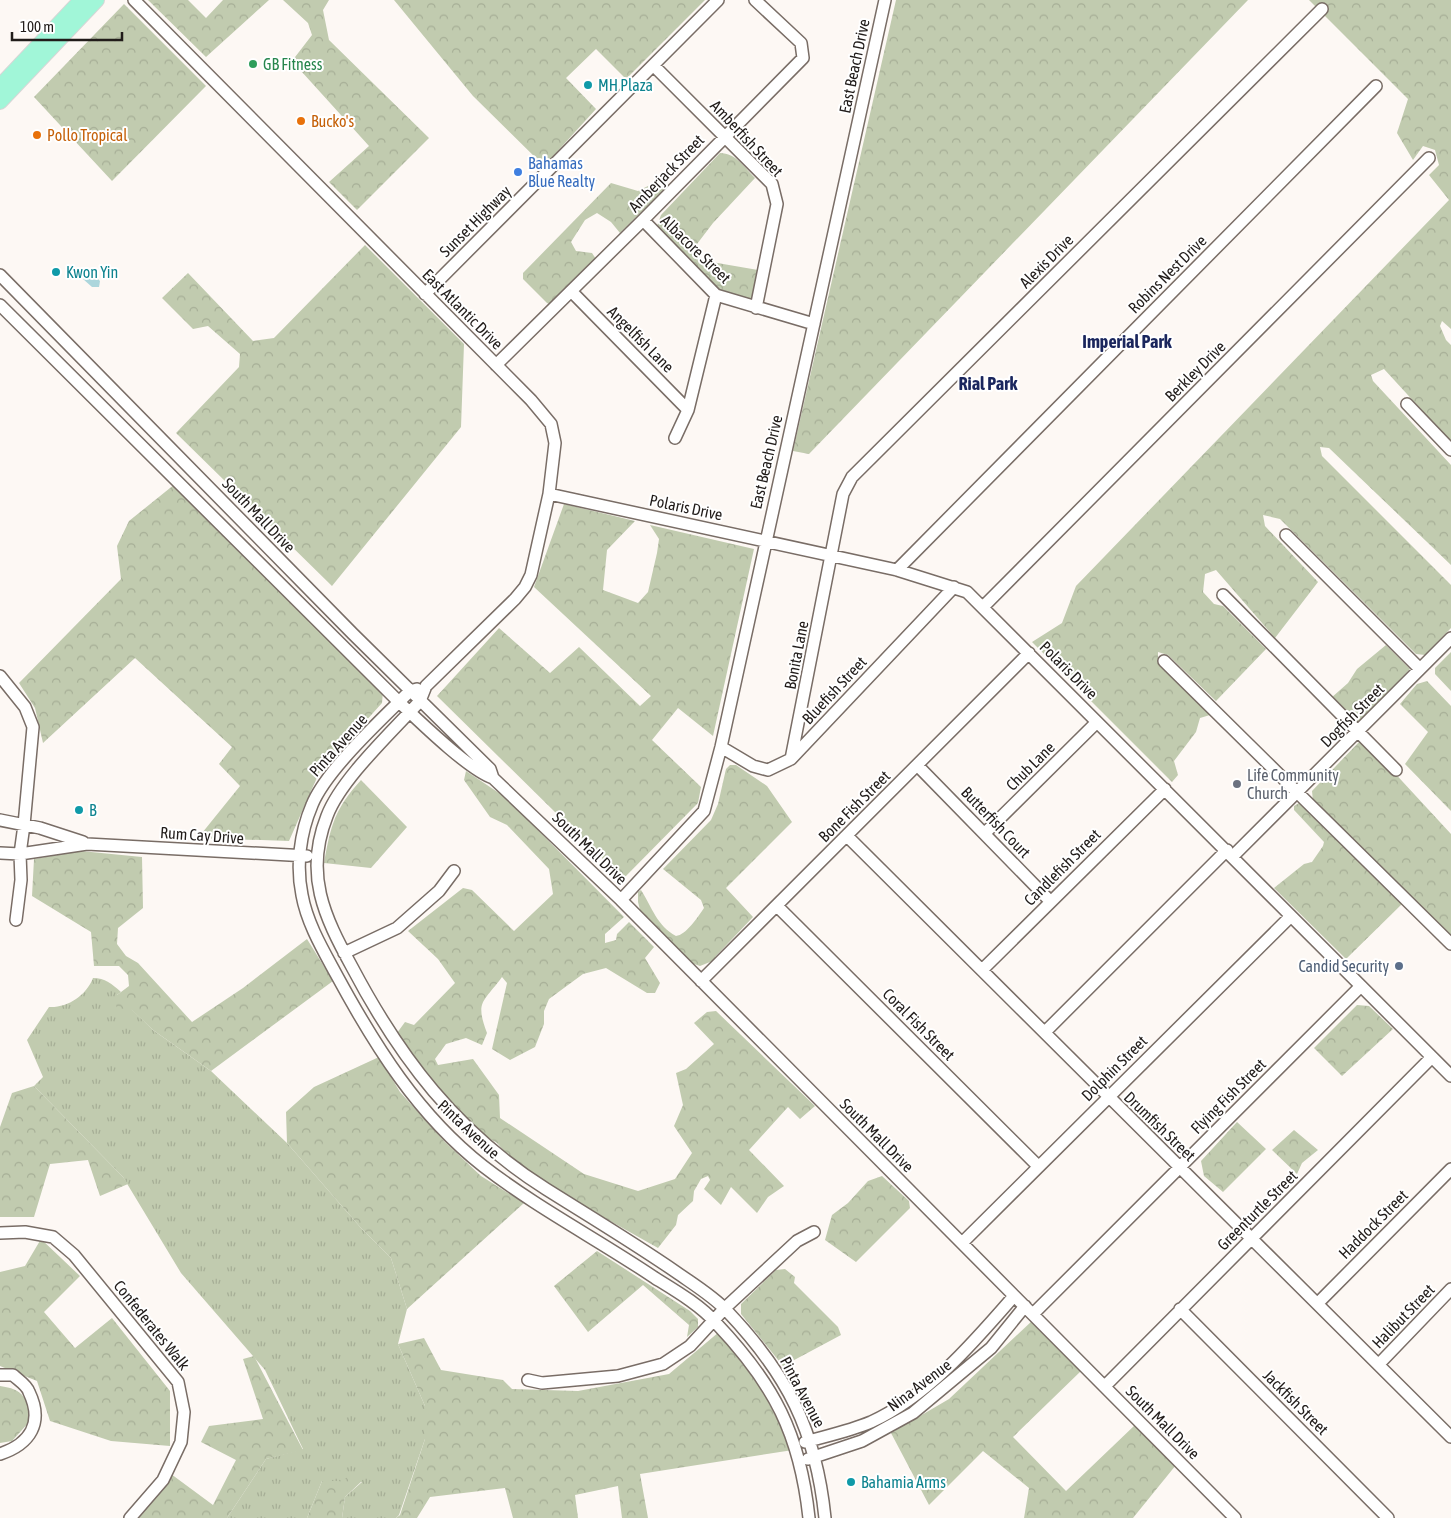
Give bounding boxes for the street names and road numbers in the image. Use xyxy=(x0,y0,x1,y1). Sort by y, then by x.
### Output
street label: East Beach Drive xyxy=(835,17,873,115)
street label: Amberfish Street xyxy=(707,96,787,180)
street label: Amberjack Street xyxy=(625,130,708,216)
street label: Sunset Highway xyxy=(436,181,515,261)
street label: Albacore Street xyxy=(657,211,735,287)
street label: Alexis Drive xyxy=(1016,231,1076,291)
street label: Robins Nest Drive xyxy=(1124,231,1210,317)
street label: East Atlantic Drive xyxy=(419,265,507,353)
street label: Angelfish Lane xyxy=(604,302,678,376)
street label: Berkley Drive xyxy=(1161,337,1230,406)
street label: East Beach Drive xyxy=(746,413,786,511)
street label: South Mall Drive xyxy=(219,474,299,556)
street label: Polaris Drive xyxy=(648,490,724,524)
street label: Bonita Lane xyxy=(781,619,811,691)
street label: Polaris Drive xyxy=(1036,637,1102,703)
street label: Bluefish Street xyxy=(798,652,870,727)
street label: Dogfish Street xyxy=(1317,679,1388,751)
street label: Pinta Avenue xyxy=(305,710,371,780)
street label: Chub Lane xyxy=(1002,738,1058,794)
street label: Bone Fish Street xyxy=(815,766,894,845)
street label: Butterfish Court xyxy=(958,783,1035,861)
street label: South Mall Drive xyxy=(549,808,631,888)
street label: Rum Cay Drive xyxy=(159,823,244,848)
street label: Candlefish Street xyxy=(1020,825,1104,909)
street label: Coral Fish Street xyxy=(879,984,959,1064)
street label: Dolphin Street xyxy=(1078,1031,1151,1105)
street label: Flying Fish Street xyxy=(1187,1055,1270,1138)
street label: Drumfish Street xyxy=(1121,1088,1200,1165)
street label: South Mall Drive xyxy=(837,1095,917,1175)
street label: Pinta Avenue xyxy=(435,1096,503,1162)
street label: Greenturtle Street xyxy=(1213,1166,1301,1254)
street label: Haddock Street xyxy=(1335,1186,1411,1262)
street label: Confederates Walk xyxy=(110,1277,194,1373)
street label: Halibut Street xyxy=(1368,1280,1438,1352)
street label: Pinta Avenue xyxy=(777,1354,829,1430)
street label: Nina Avenue xyxy=(884,1355,954,1415)
street label: Jackfish Street xyxy=(1260,1366,1332,1438)
street label: South Mall Drive xyxy=(1123,1382,1203,1462)

